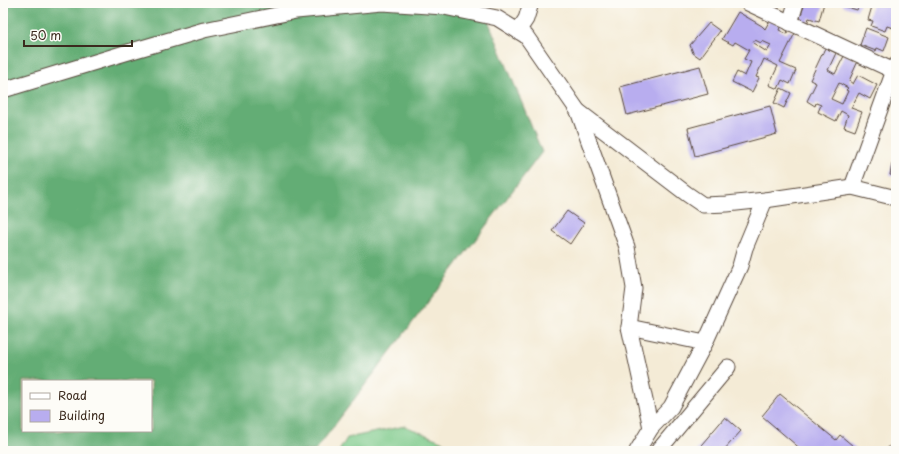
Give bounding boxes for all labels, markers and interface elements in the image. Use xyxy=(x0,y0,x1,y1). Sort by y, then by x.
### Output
scale bar xyxy=(24,22,132,48)
text: 50 m xyxy=(30,26,61,44)
legend xyxy=(22,380,152,432)
text: Road xyxy=(58,386,87,404)
text: Building xyxy=(58,406,105,424)

